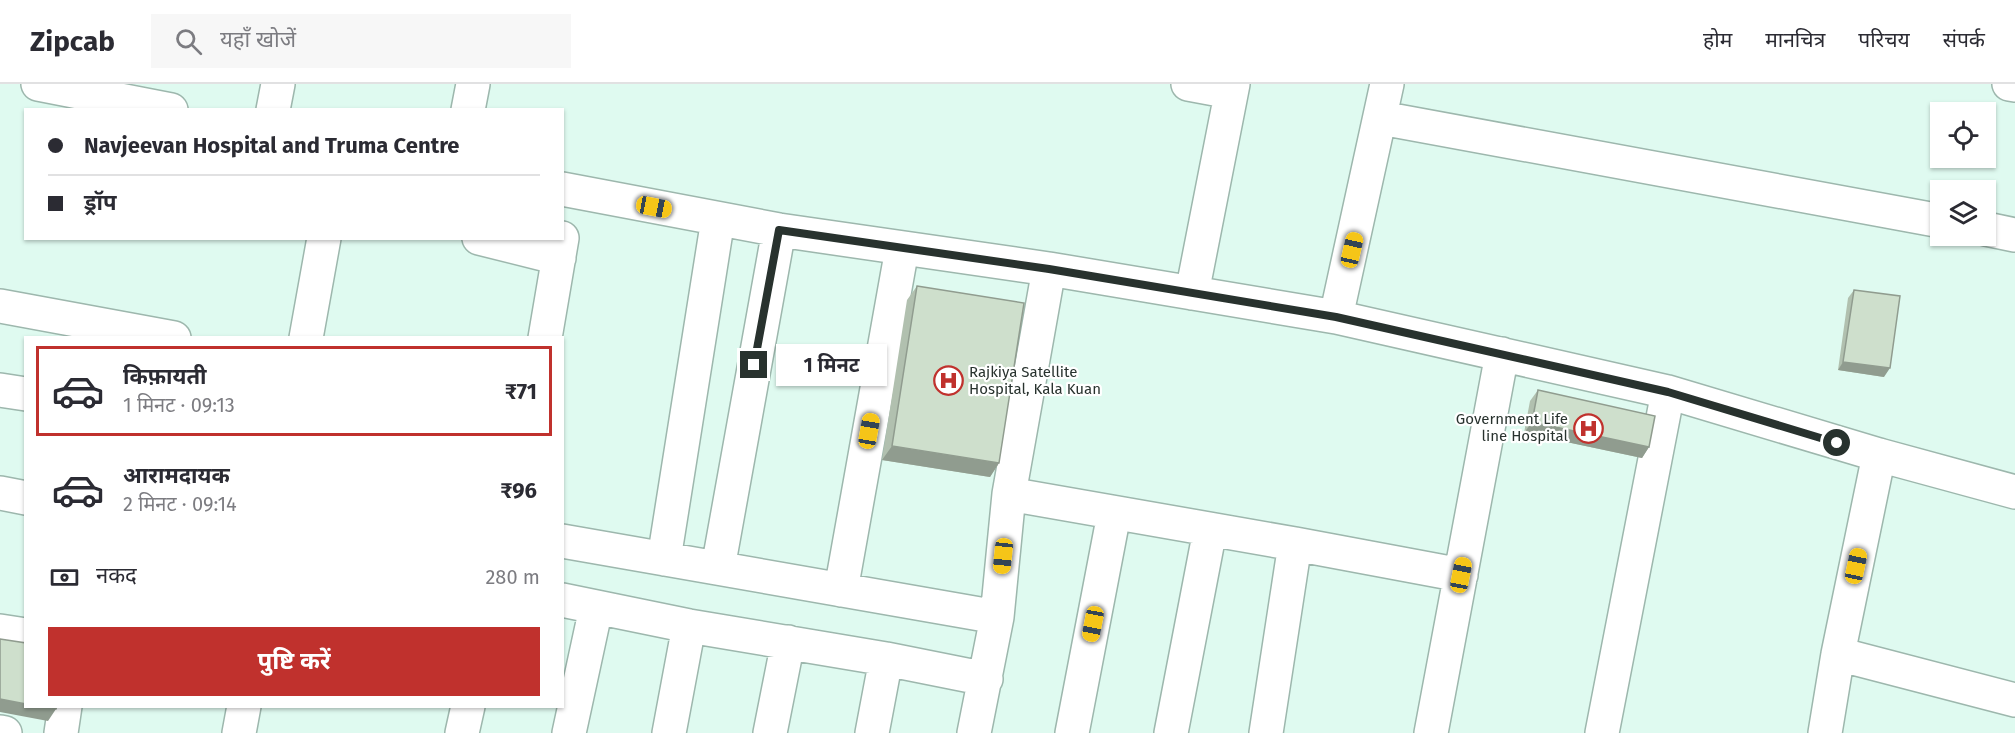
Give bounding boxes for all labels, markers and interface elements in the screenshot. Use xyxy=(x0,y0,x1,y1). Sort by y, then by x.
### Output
search box xyxy=(151,14,571,68)
text: Zipcab xyxy=(30,25,115,58)
icon: search xyxy=(172,25,205,58)
text: यहाँ खोजें xyxy=(220,26,296,53)
text: होम xyxy=(1703,27,1732,53)
text: मानचित्र xyxy=(1765,27,1825,53)
text: परिचय xyxy=(1858,27,1910,53)
text: संपर्क xyxy=(1943,27,1985,53)
map controls xyxy=(1930,102,1996,246)
button: locate xyxy=(1930,102,1996,168)
text: Navjeevan Hospital and Truma Centre xyxy=(84,132,459,159)
button: layers xyxy=(1930,180,1996,246)
text: ड्रॉप xyxy=(84,189,117,216)
car xyxy=(635,195,673,219)
car xyxy=(1339,230,1365,270)
callout: 1 मिनट xyxy=(775,344,886,386)
route end xyxy=(740,351,767,378)
text: 1 मिनट xyxy=(804,353,860,377)
text: किफ़ायती xyxy=(123,363,207,390)
place label: Rajkiya Satellite Hospital, Kala Kuan xyxy=(969,363,1101,398)
icon: car xyxy=(51,364,105,418)
hospital icon: Rajkiya Satellite Hospital, Kala Kuan xyxy=(932,365,964,397)
text: ₹71 xyxy=(505,378,537,405)
text: 1 मिनट · 09:13 xyxy=(123,393,235,417)
place label: Government Life line Hospital xyxy=(1456,410,1569,445)
car xyxy=(857,412,881,450)
hospital icon: Government Life line Hospital xyxy=(1573,412,1605,444)
route start xyxy=(1823,429,1850,456)
text: आरामदायक xyxy=(123,462,230,489)
icon: car xyxy=(51,463,105,517)
text: ₹96 xyxy=(500,477,537,504)
text: 2 मिनट · 09:14 xyxy=(123,492,237,516)
car xyxy=(992,537,1014,575)
car xyxy=(1843,547,1869,585)
car xyxy=(1449,556,1473,594)
icon: cash xyxy=(48,561,81,594)
text: नकद xyxy=(96,562,137,589)
text: 280 m xyxy=(485,565,540,589)
car xyxy=(1081,605,1105,643)
button: पुष्टि करें xyxy=(48,627,540,696)

